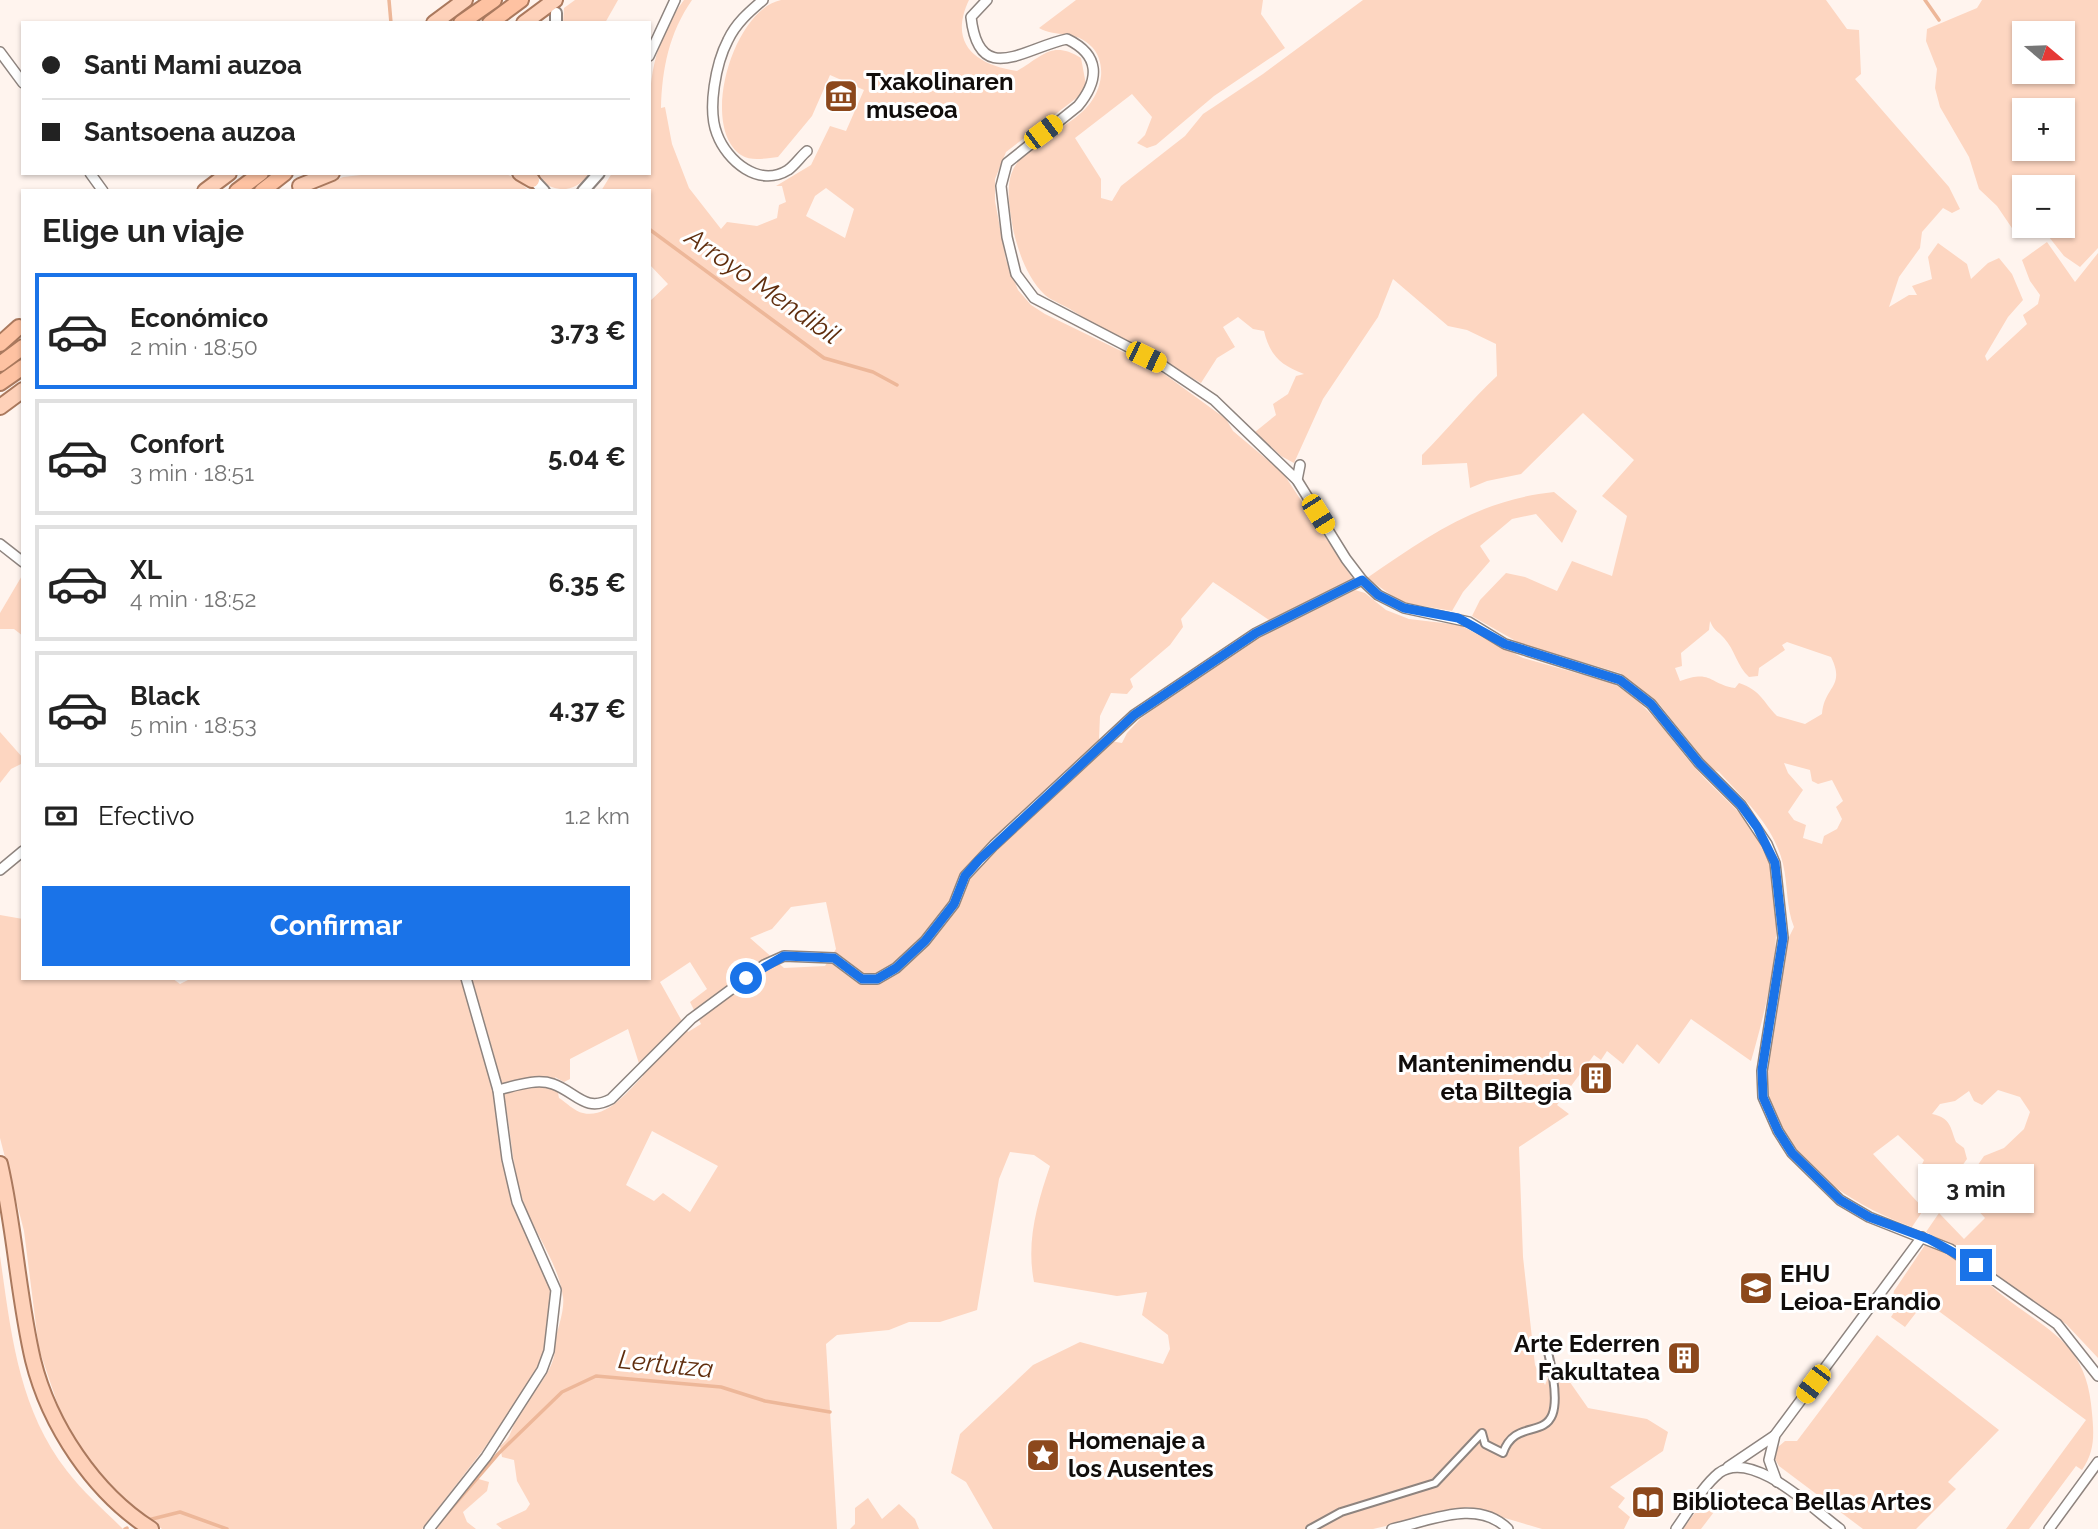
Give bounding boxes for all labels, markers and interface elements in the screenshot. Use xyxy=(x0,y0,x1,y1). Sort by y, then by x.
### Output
north arrow xyxy=(2012,21,2076,84)
map controls xyxy=(2012,21,2075,238)
text: Santi Mami auzoa xyxy=(84,50,302,80)
place label: Txakolinaren museoa xyxy=(866,67,1013,124)
museum icon: Txakolinaren museoa xyxy=(822,77,860,115)
button: + xyxy=(2012,98,2075,161)
car xyxy=(1020,111,1067,153)
text: Santsoena auzoa xyxy=(84,117,296,147)
button: − xyxy=(2012,175,2075,238)
text: Elige un viaje xyxy=(42,212,244,249)
water label: Arroyo Mendibil xyxy=(678,220,846,350)
icon: car xyxy=(46,300,109,363)
text: Económico xyxy=(130,303,268,333)
text: 3.73 € xyxy=(550,316,626,346)
text: 2 min · 18:50 xyxy=(130,333,258,360)
car xyxy=(1123,338,1170,376)
icon: car xyxy=(46,426,109,489)
text: Confort xyxy=(130,429,224,459)
text: 5.04 € xyxy=(548,442,626,472)
text: 3 min · 18:51 xyxy=(130,459,254,486)
car xyxy=(1298,491,1339,537)
icon: car xyxy=(46,552,109,615)
text: XL xyxy=(130,555,162,585)
text: 6.35 € xyxy=(548,568,626,598)
text: 4 min · 18:52 xyxy=(130,585,256,612)
icon: car xyxy=(46,678,109,741)
text: Black xyxy=(130,681,200,711)
text: 4.37 € xyxy=(549,694,626,724)
text: 5 min · 18:53 xyxy=(130,711,257,738)
icon: cash xyxy=(42,797,80,835)
text: Efectivo xyxy=(98,801,195,831)
text: 1.2 km xyxy=(565,802,630,829)
button: Confirmar xyxy=(42,886,630,966)
route start xyxy=(730,962,762,994)
place label: Mantenimendu eta Biltegia xyxy=(1398,1049,1572,1106)
building icon: Mantenimendu eta Biltegia xyxy=(1577,1059,1615,1097)
callout: 3 min xyxy=(1918,1164,2034,1212)
text: 3 min xyxy=(1946,1175,2006,1202)
route end xyxy=(1960,1249,1992,1281)
place label: EHU Leioa-Erandio xyxy=(1780,1259,1941,1316)
school or university icon: EHU Leioa-Erandio xyxy=(1737,1269,1775,1307)
place label: Arte Ederren Fakultatea xyxy=(1514,1329,1660,1386)
building icon: Arte Ederren Fakultatea xyxy=(1665,1339,1703,1377)
water label: Lertutza xyxy=(617,1344,715,1384)
car xyxy=(1792,1361,1835,1407)
place label: Homenaje a los Ausentes xyxy=(1068,1426,1214,1483)
place icon: Homenaje a los Ausentes xyxy=(1024,1436,1062,1474)
library icon: Biblioteca Bellas Artes xyxy=(1629,1483,1667,1521)
place label: Biblioteca Bellas Artes xyxy=(1672,1487,1932,1516)

